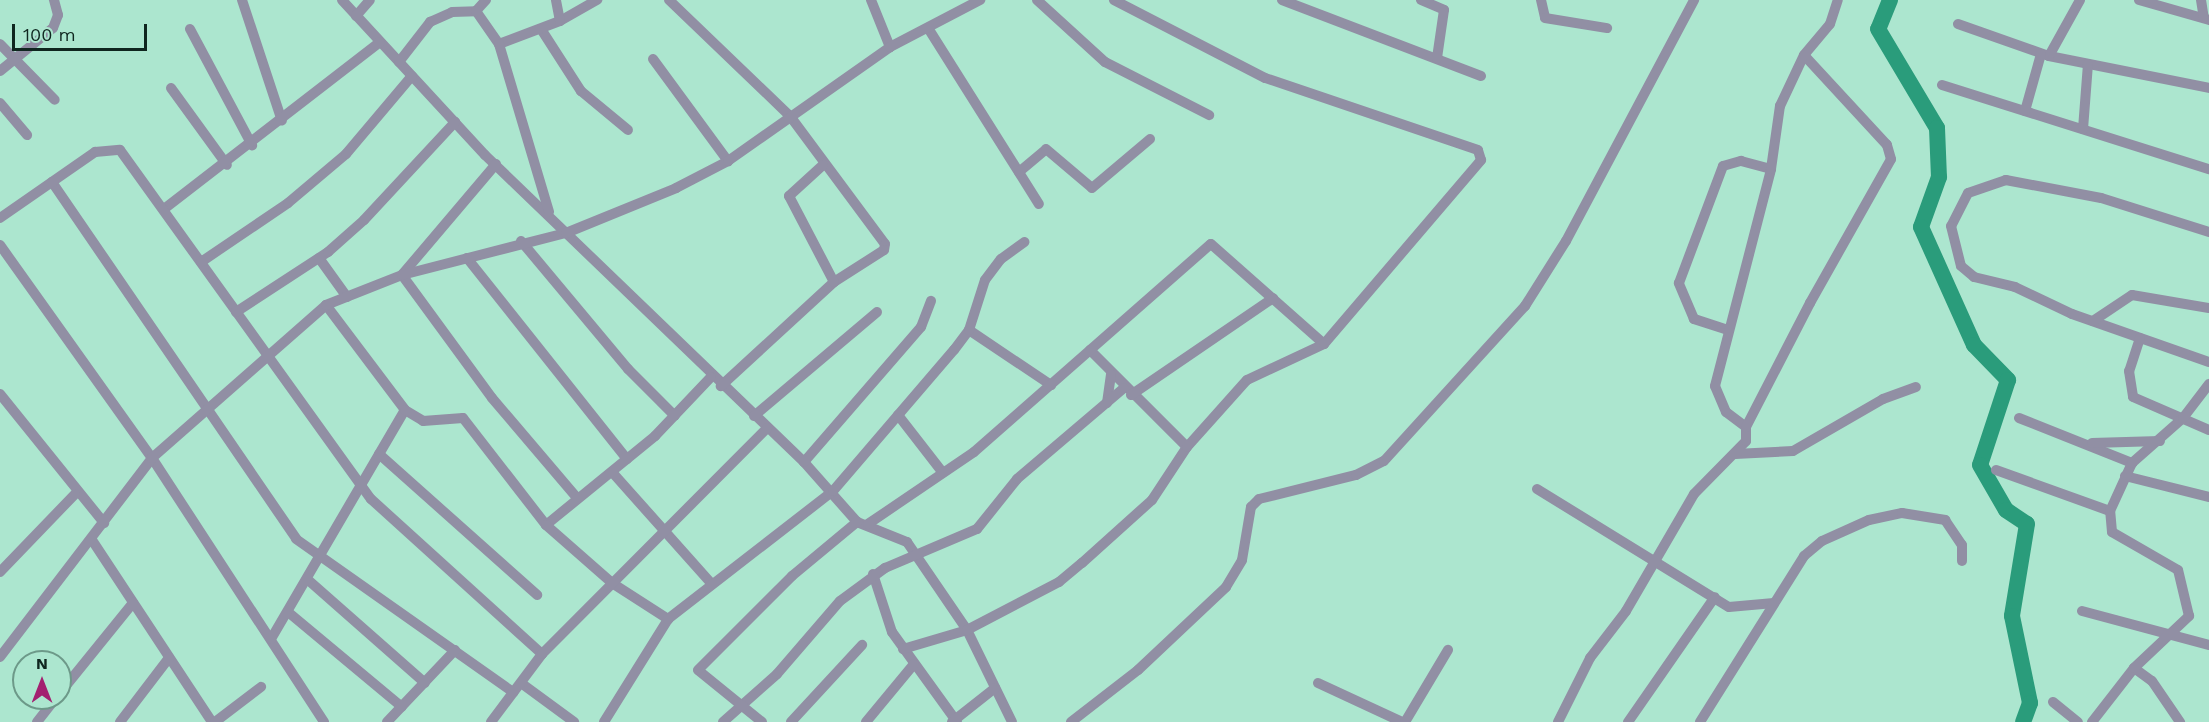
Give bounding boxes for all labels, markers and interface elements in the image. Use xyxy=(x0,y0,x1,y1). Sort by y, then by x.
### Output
scale bar xyxy=(15,12,150,50)
text: 100 m xyxy=(23,24,76,45)
north arrow xyxy=(12,650,72,710)
text: N xyxy=(36,654,48,673)

